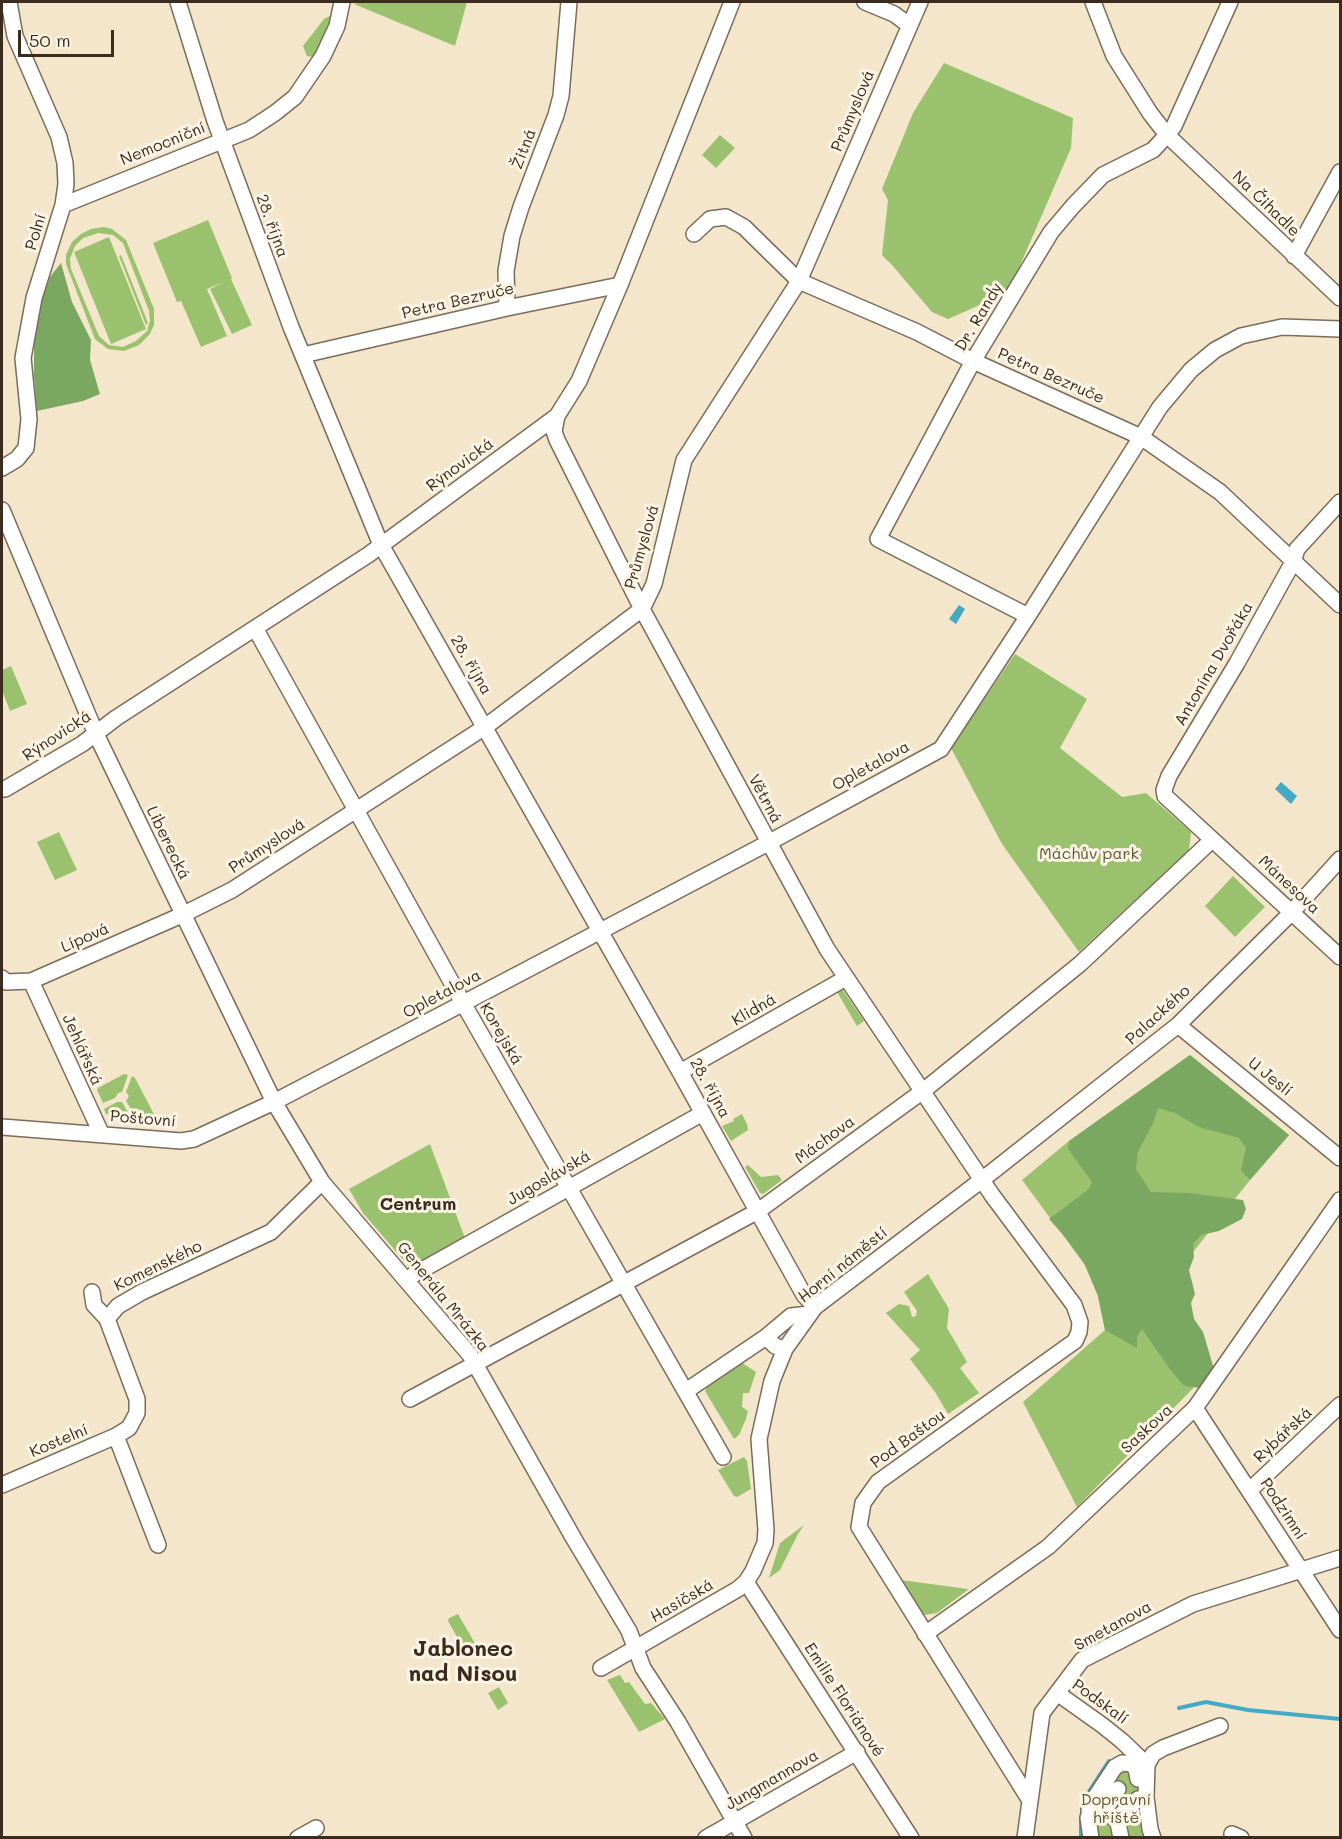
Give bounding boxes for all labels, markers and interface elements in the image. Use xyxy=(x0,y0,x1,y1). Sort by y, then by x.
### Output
scale bar xyxy=(21,18,117,56)
text: 50 m xyxy=(29,28,71,52)
street label: Průmyslová xyxy=(827,67,879,155)
street label: Nemocniční xyxy=(117,118,209,170)
street label: Žitná xyxy=(508,126,540,172)
street label: Na Čihadle xyxy=(1228,167,1304,241)
street label: 28. října xyxy=(252,192,292,260)
street label: Polní xyxy=(21,211,51,253)
street label: Petra Bezruče xyxy=(400,279,516,323)
street label: Dr. Randy xyxy=(951,279,1007,355)
street label: Petra Bezruče xyxy=(995,344,1107,408)
street label: Rýnovická xyxy=(423,434,497,496)
street label: Průmyslová xyxy=(621,503,663,591)
street label: Antonína Dvořáka xyxy=(1171,599,1257,729)
street label: 28. října xyxy=(446,632,496,698)
street label: Rýnovická xyxy=(19,707,95,765)
street label: Opletalova xyxy=(829,737,913,795)
street label: Větrná xyxy=(744,771,786,827)
street label: Liberecká xyxy=(142,803,194,883)
street label: Průmyslová xyxy=(225,814,309,878)
park label: Máchův park xyxy=(1039,844,1139,864)
street label: Mánesova xyxy=(1254,852,1324,918)
street label: Lípová xyxy=(58,919,112,957)
street label: Opletalova xyxy=(400,965,484,1023)
street label: Palackého xyxy=(1122,981,1194,1049)
street label: Klidná xyxy=(729,990,779,1030)
street label: Korejská xyxy=(475,999,527,1069)
street label: Jehlářská xyxy=(58,1011,106,1089)
street label: U Jeslí xyxy=(1244,1053,1296,1101)
street label: 28. října xyxy=(686,1055,734,1121)
street label: Poštovní xyxy=(109,1107,177,1131)
street label: Máchova xyxy=(791,1112,859,1168)
street label: Jugoslávská xyxy=(504,1146,594,1210)
district label: Centrum xyxy=(380,1193,456,1215)
street label: Horní náměstí xyxy=(794,1223,892,1307)
street label: Komenského xyxy=(111,1236,205,1296)
street label: Generála Mrázka xyxy=(393,1238,493,1356)
street label: Saskova xyxy=(1117,1400,1177,1458)
street label: Rybářská xyxy=(1250,1403,1316,1467)
street label: Pod Baštou xyxy=(867,1406,949,1472)
street label: Kostelní xyxy=(27,1420,91,1462)
street label: Podzimní xyxy=(1256,1474,1310,1544)
street label: Hasičská xyxy=(647,1575,717,1627)
street label: Smetanova xyxy=(1071,1597,1155,1655)
district label: Jablonec nad Nisou xyxy=(408,1636,518,1688)
street label: Emilie Floriánové xyxy=(800,1639,888,1761)
street label: Podskalí xyxy=(1068,1675,1132,1729)
street label: Jungmannova xyxy=(722,1746,822,1814)
park label: Dopravní hřiště xyxy=(1081,1790,1151,1828)

